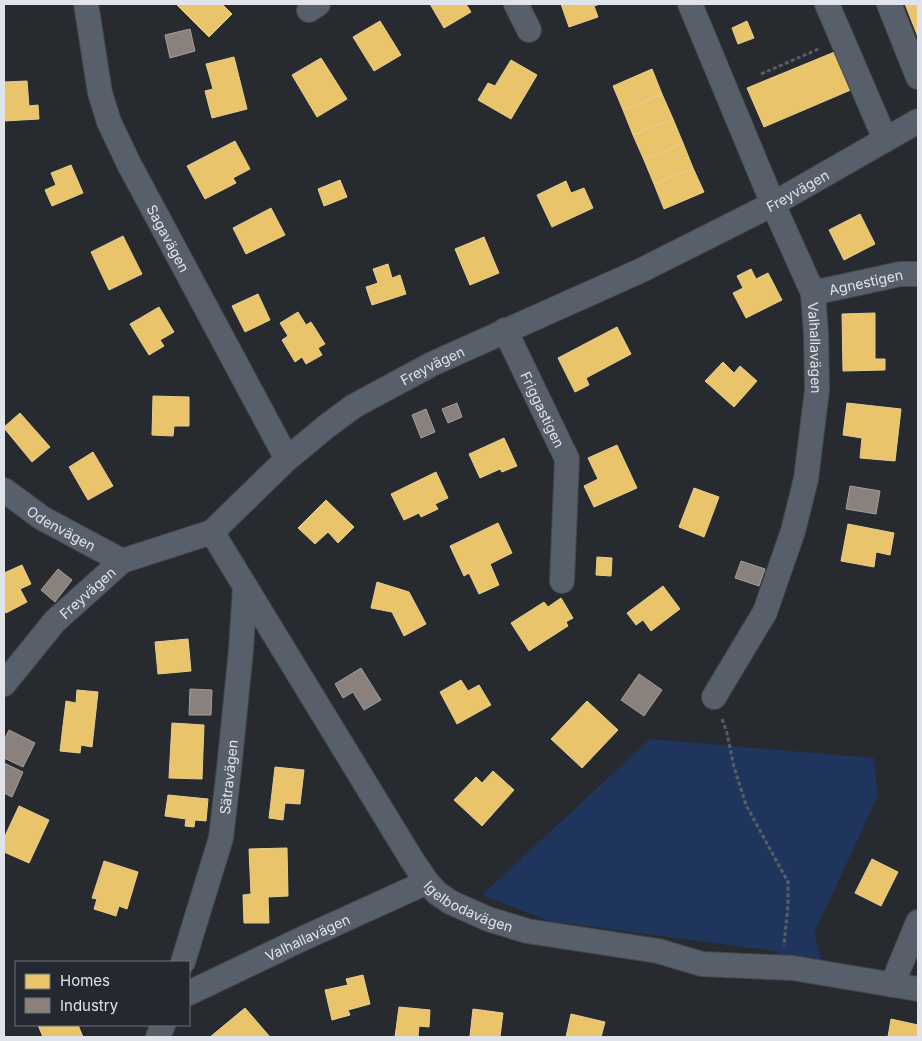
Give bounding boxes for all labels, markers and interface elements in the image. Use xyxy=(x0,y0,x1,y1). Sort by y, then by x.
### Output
street label: Freyvägen xyxy=(763,165,832,215)
street label: Sagavägen xyxy=(144,202,194,275)
street label: Agnestigen xyxy=(827,265,904,298)
street label: Valhallavägen xyxy=(805,301,826,394)
street label: Freyvägen xyxy=(397,342,467,388)
street label: Friggastigen xyxy=(518,369,569,450)
street label: Odenvägen xyxy=(24,501,99,554)
street label: Freyvägen xyxy=(55,563,119,622)
street label: Sätravägen xyxy=(215,739,240,815)
street label: Igelbodavägen xyxy=(421,876,515,935)
street label: Valhallavägen xyxy=(262,910,352,964)
legend xyxy=(15,961,190,1026)
text: Homes xyxy=(60,971,110,990)
text: Industry xyxy=(60,996,119,1015)

